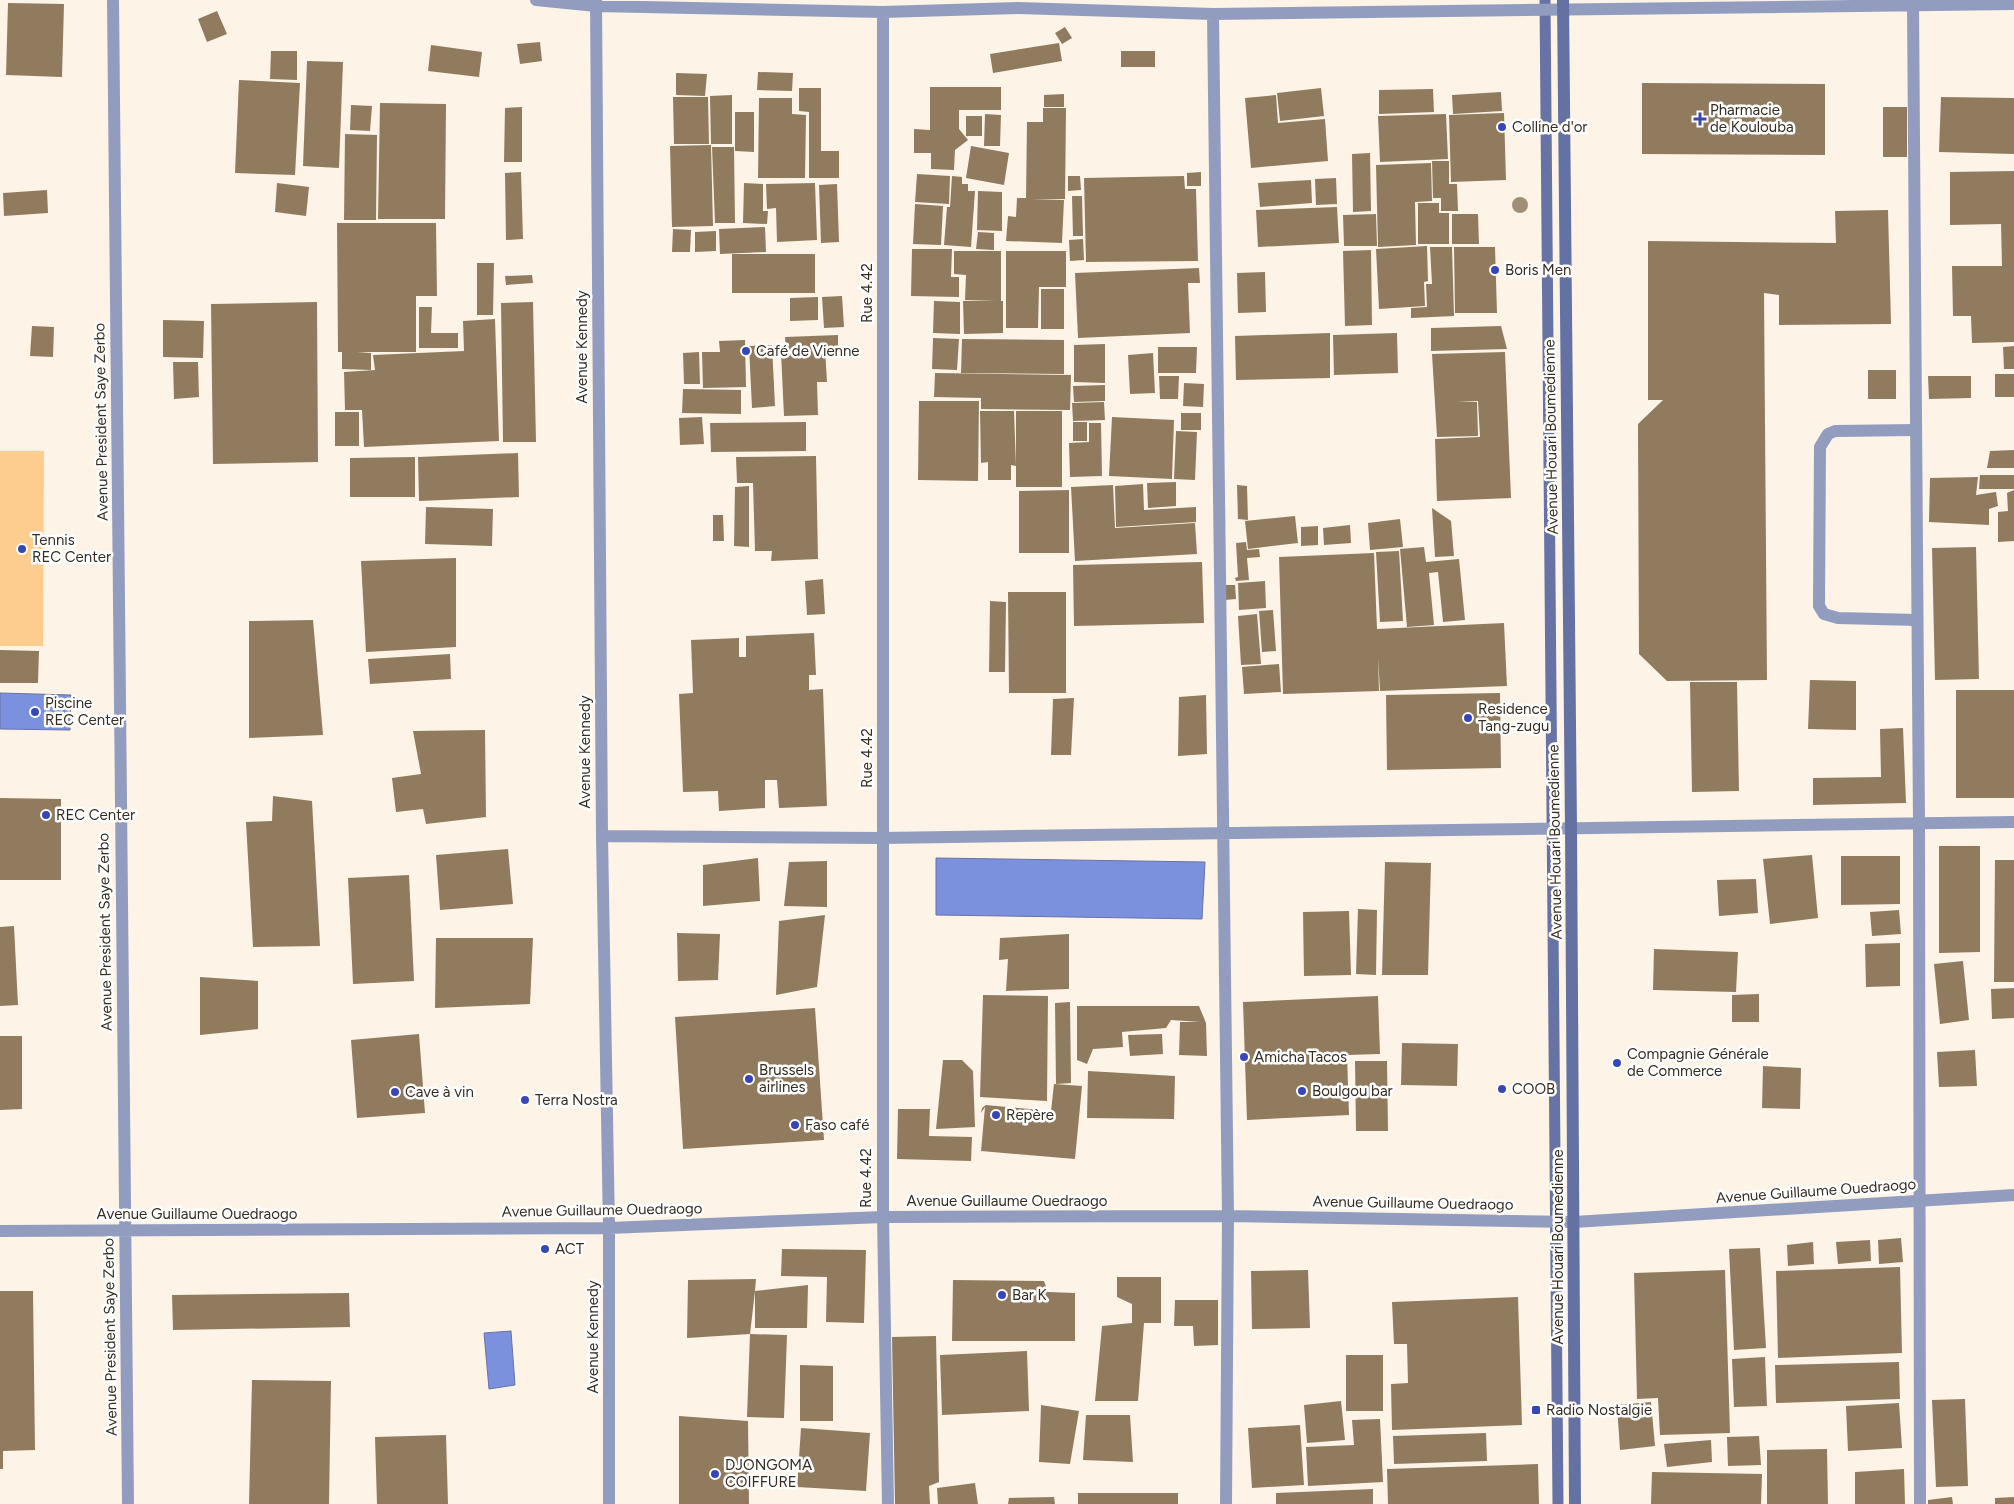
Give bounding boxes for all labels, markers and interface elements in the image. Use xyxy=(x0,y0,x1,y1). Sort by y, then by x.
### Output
place label: Pharmacie de Koulouba xyxy=(1710,101,1794,136)
marker: Pharmacie de Koulouba xyxy=(1694,113,1706,125)
place label: Colline d'or xyxy=(1512,118,1587,136)
marker: Colline d'or xyxy=(1496,121,1508,133)
place label: Boris Men xyxy=(1505,261,1571,279)
street label: Rue 4.42 xyxy=(858,263,876,323)
marker: Boris Men xyxy=(1489,264,1501,276)
street label: Avenue Kennedy xyxy=(573,290,591,404)
street label: Avenue President Saye Zerbo xyxy=(90,322,112,521)
street label: Avenue Houari Boumedienne xyxy=(1540,339,1562,535)
place label: Café de Vienne xyxy=(756,342,860,360)
marker: Café de Vienne xyxy=(740,345,752,357)
place label: Tennis REC Center xyxy=(32,531,111,566)
marker: Tennis REC Center xyxy=(16,543,28,555)
place label: Piscine REC Center xyxy=(45,694,124,729)
street label: Avenue Kennedy xyxy=(576,695,594,809)
place label: Residence Tang-zugu xyxy=(1478,700,1549,735)
marker: Piscine REC Center xyxy=(29,706,41,718)
marker: Residence Tang-zugu xyxy=(1462,712,1474,724)
street label: Rue 4.42 xyxy=(858,728,876,788)
street label: Avenue Houari Boumedienne xyxy=(1544,744,1566,940)
place label: REC Center xyxy=(56,806,135,824)
marker: REC Center xyxy=(40,809,52,821)
street label: Avenue President Saye Zerbo xyxy=(94,832,116,1031)
place label: Compagnie Générale de Commerce xyxy=(1627,1045,1769,1080)
place label: Amicha Tacos xyxy=(1254,1048,1347,1066)
marker: Amicha Tacos xyxy=(1238,1051,1250,1063)
marker: Compagnie Générale de Commerce xyxy=(1611,1057,1623,1069)
place label: Brussels airlines xyxy=(759,1061,814,1096)
marker: Brussels airlines xyxy=(743,1073,755,1085)
place label: COOB xyxy=(1512,1080,1555,1098)
place label: Boulgou bar xyxy=(1312,1082,1393,1100)
place label: Cave à vin xyxy=(405,1083,474,1101)
marker: COOB xyxy=(1496,1083,1508,1095)
marker: Boulgou bar xyxy=(1296,1085,1308,1097)
marker: Cave à vin xyxy=(389,1086,401,1098)
place label: Terra Nostra xyxy=(535,1091,618,1109)
marker: Terra Nostra xyxy=(519,1094,531,1106)
place label: Repère xyxy=(1006,1106,1054,1124)
marker: Repère xyxy=(990,1109,1002,1121)
place label: Faso café xyxy=(805,1116,870,1134)
marker: Faso café xyxy=(789,1119,801,1131)
street label: Rue 4.42 xyxy=(857,1148,875,1208)
street label: Avenue Houari Boumedienne xyxy=(1549,1149,1567,1345)
street label: Avenue Guillaume Ouedraogo xyxy=(1715,1175,1917,1207)
street label: Avenue Guillaume Ouedraogo xyxy=(907,1192,1108,1210)
street label: Avenue Guillaume Ouedraogo xyxy=(1312,1192,1514,1214)
street label: Avenue Guillaume Ouedraogo xyxy=(501,1199,703,1221)
street label: Avenue Guillaume Ouedraogo xyxy=(97,1205,298,1223)
street label: Avenue President Saye Zerbo xyxy=(99,1237,121,1436)
place label: ACT xyxy=(555,1240,585,1258)
marker: ACT xyxy=(539,1243,551,1255)
street label: Avenue Kennedy xyxy=(584,1280,602,1394)
place label: Bar K xyxy=(1012,1286,1048,1304)
marker: Bar K xyxy=(996,1289,1008,1301)
place label: Radio Nostalgie xyxy=(1546,1401,1652,1419)
marker: Radio Nostalgie xyxy=(1530,1404,1542,1416)
place label: DJONGOMA COIFFURE xyxy=(725,1456,812,1491)
marker: DJONGOMA COIFFURE xyxy=(709,1468,721,1480)

